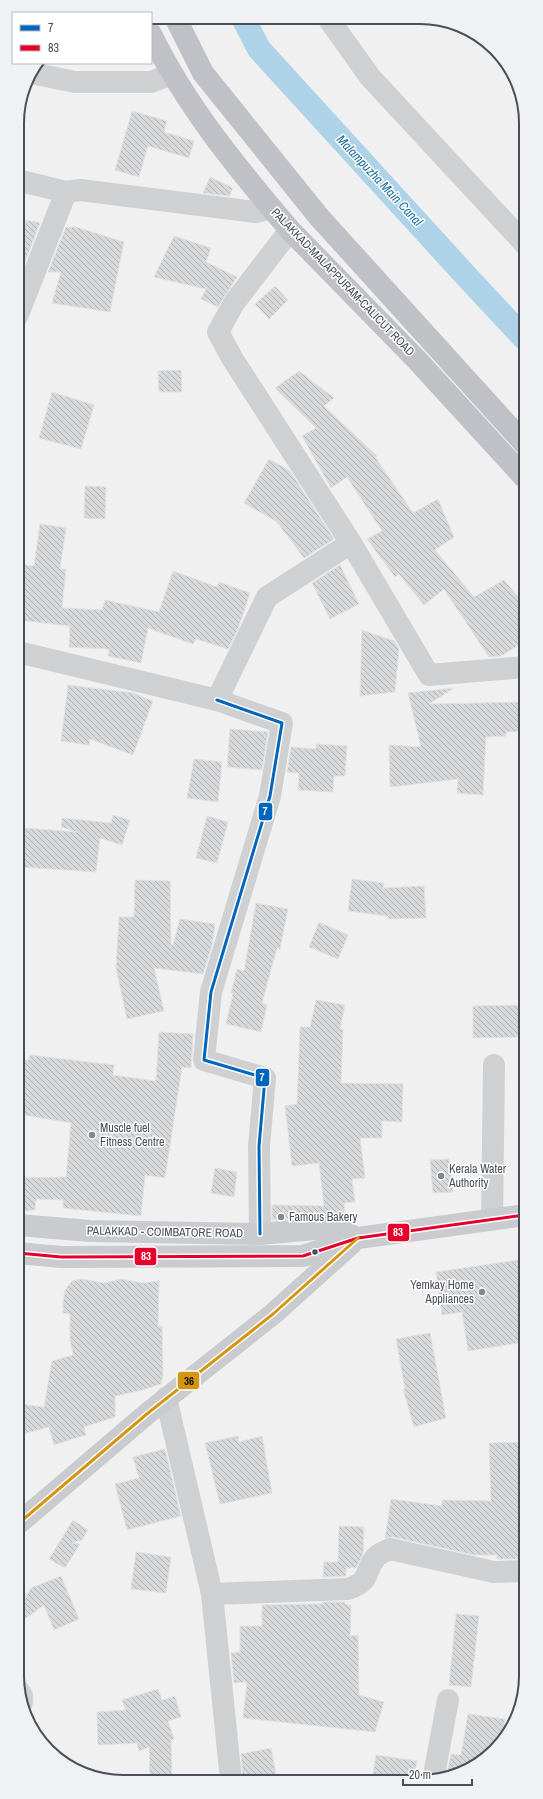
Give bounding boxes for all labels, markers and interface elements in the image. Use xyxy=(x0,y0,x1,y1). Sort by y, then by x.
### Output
legend xyxy=(12,12,152,64)
text: 7 xyxy=(48,20,54,36)
text: 83 xyxy=(48,40,59,56)
water label: Malampuzha Main Canal xyxy=(333,131,427,230)
street label: PALAKKAD-MALAPPURAM-CALICUT ROAD xyxy=(268,205,418,359)
line badge: 7 xyxy=(258,802,273,821)
text: 7 xyxy=(262,804,268,818)
line badge: 7 xyxy=(255,1068,270,1087)
text: 7 xyxy=(259,1070,265,1084)
place label: Muscle fuel Fitness Centre xyxy=(100,1120,165,1150)
marker: Muscle fuel Fitness Centre xyxy=(87,1130,97,1140)
place label: Kerala Water Authority xyxy=(448,1161,507,1191)
marker: Kerala Water Authority xyxy=(436,1171,446,1181)
place label: Famous Bakery xyxy=(289,1209,358,1225)
marker: Famous Bakery xyxy=(276,1212,286,1222)
street label: PALAKKAD - COIMBATORE ROAD xyxy=(87,1223,243,1241)
line badge: 83 xyxy=(387,1223,410,1242)
text: 83 xyxy=(393,1225,403,1239)
line badge: 83 xyxy=(134,1247,157,1266)
unlabelled marker xyxy=(310,1247,320,1257)
text: 83 xyxy=(141,1249,151,1263)
place label: Yemkay Home Appliances xyxy=(410,1277,474,1307)
marker: Yemkay Home Appliances xyxy=(477,1287,487,1297)
line badge: 36 xyxy=(177,1371,200,1390)
text: 36 xyxy=(184,1374,194,1388)
scale bar xyxy=(403,1761,472,1787)
text: 20 m xyxy=(409,1767,431,1783)

